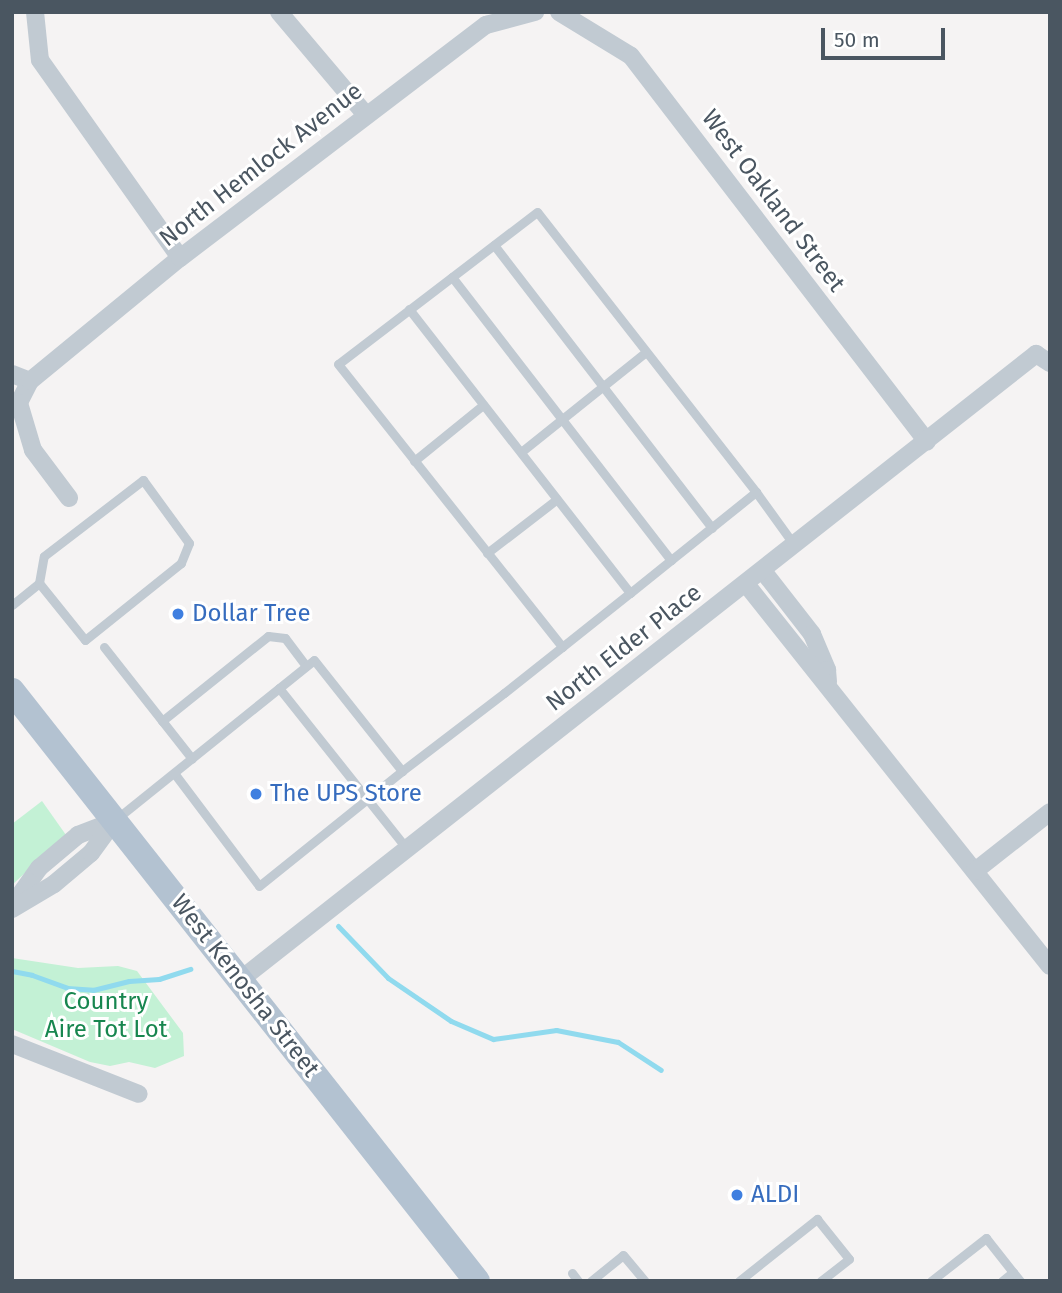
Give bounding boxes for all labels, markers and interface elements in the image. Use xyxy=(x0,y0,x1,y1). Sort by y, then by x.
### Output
scale bar xyxy=(824,14,948,58)
text: 50 m xyxy=(834,27,880,53)
street label: North Hemlock Avenue xyxy=(154,77,368,253)
street label: West Oakland Street xyxy=(695,104,851,298)
street label: North Elder Place xyxy=(541,578,707,718)
place label: Dollar Tree xyxy=(192,600,310,628)
marker: Dollar Tree xyxy=(170,606,186,622)
place label: The UPS Store xyxy=(270,780,422,808)
marker: The UPS Store xyxy=(248,786,264,802)
street label: West Kenosha Street xyxy=(165,889,325,1083)
park label: Country Aire Tot Lot xyxy=(45,988,167,1044)
place label: ALDI xyxy=(751,1181,799,1209)
marker: ALDI xyxy=(729,1187,745,1203)

